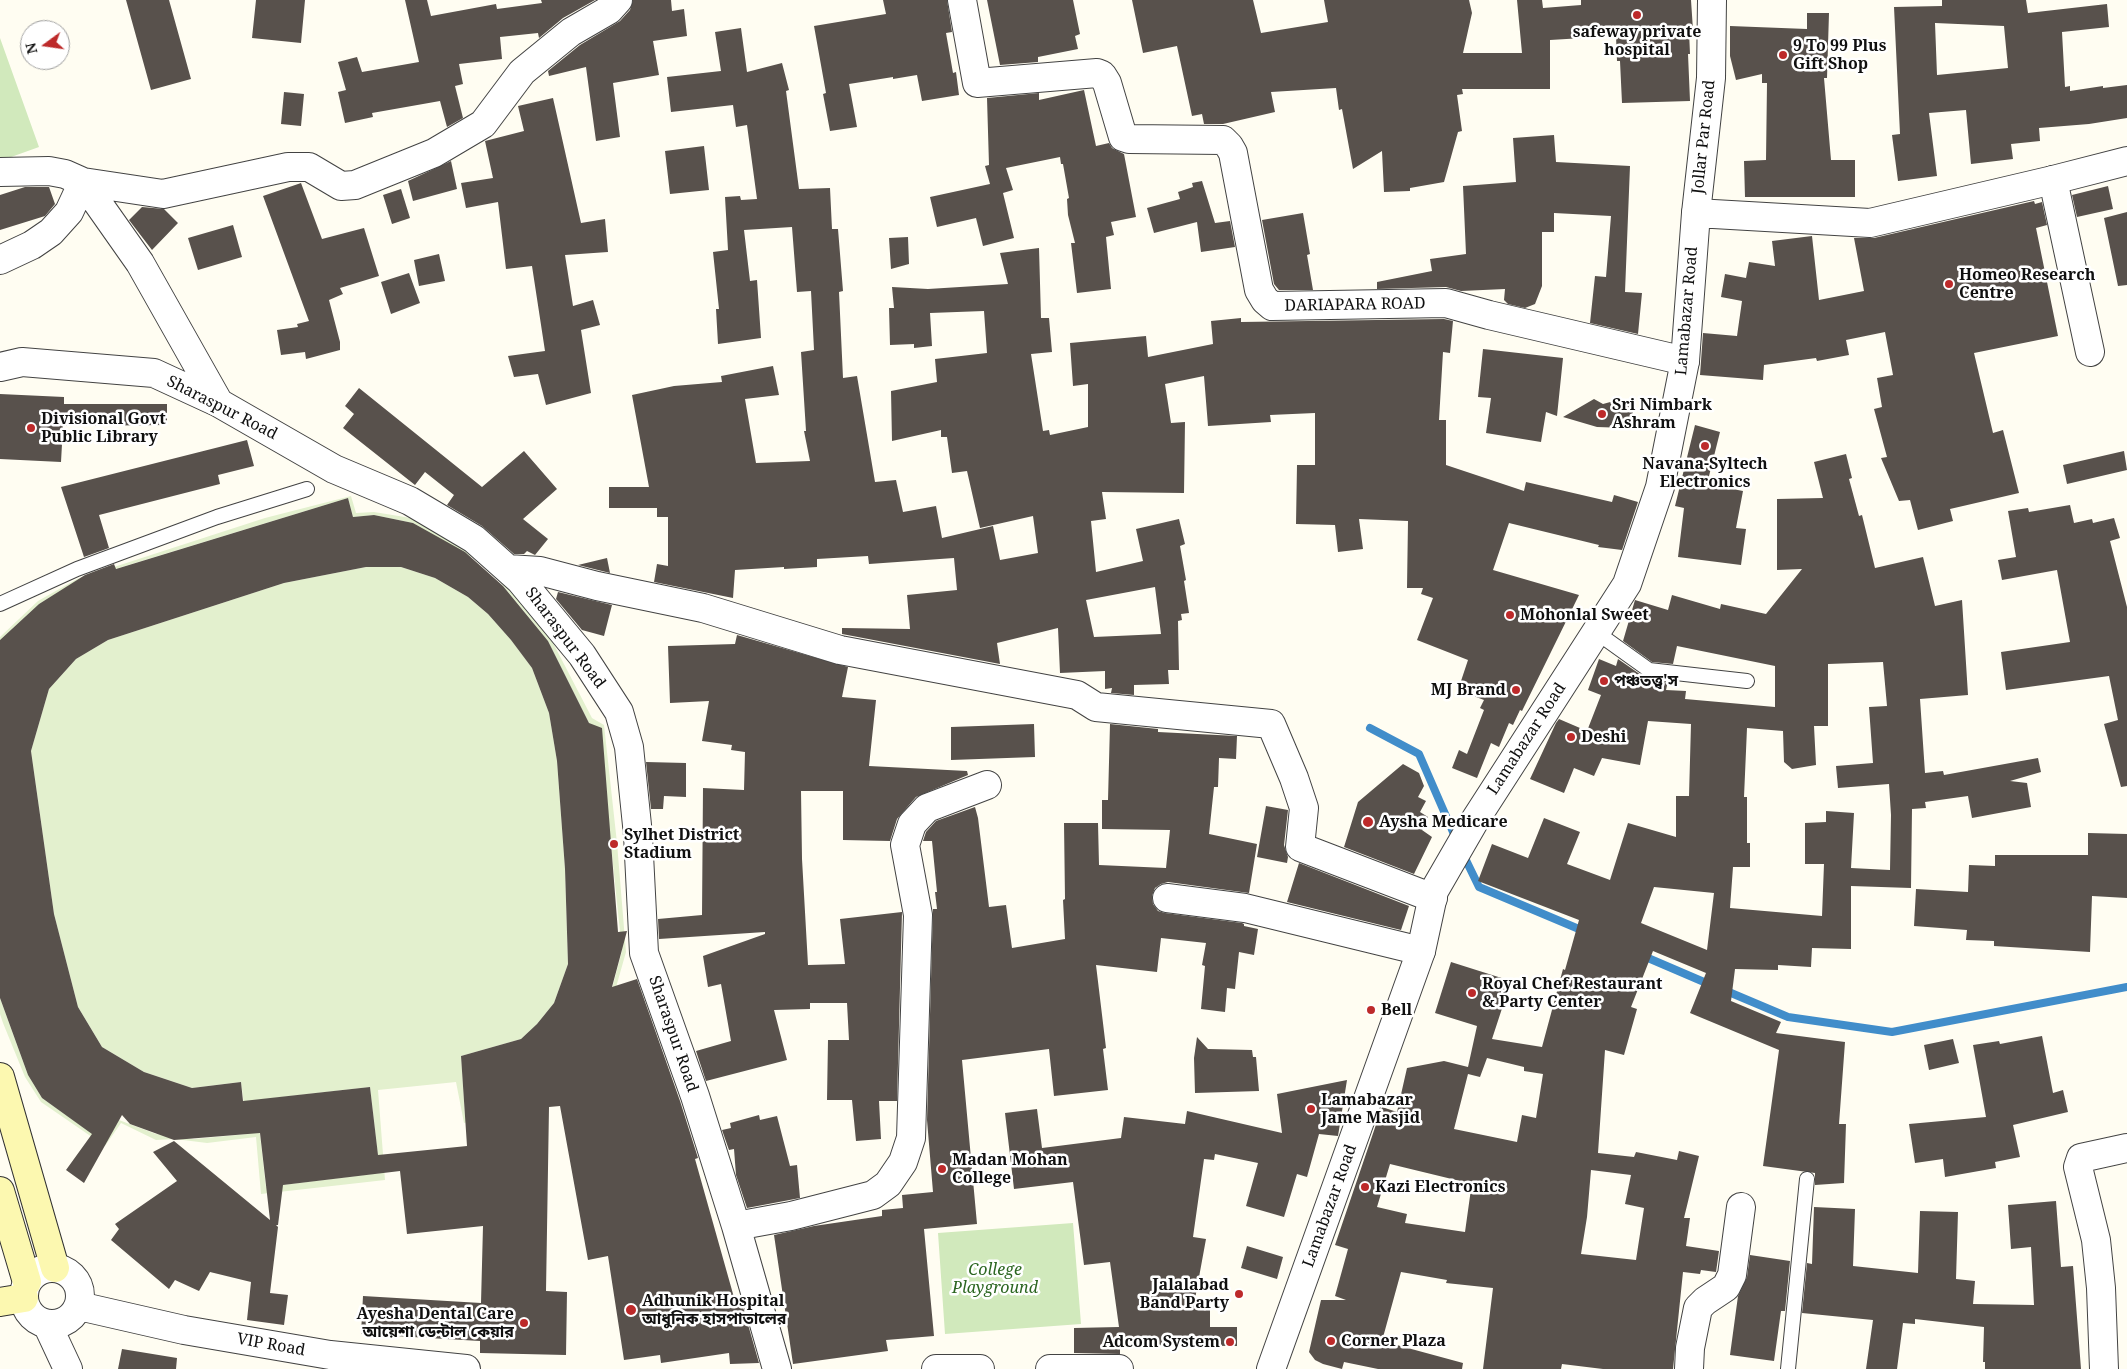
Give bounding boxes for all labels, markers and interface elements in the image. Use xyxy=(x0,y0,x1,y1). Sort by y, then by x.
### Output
marker: safeway private hospital xyxy=(1631,9,1643,21)
north arrow xyxy=(20,20,70,70)
place label: safeway private hospital xyxy=(1573,22,1701,60)
place label: 9 To 99 Plus Gift Shop xyxy=(1793,36,1886,74)
text: N xyxy=(20,41,41,56)
marker: 9 To 99 Plus Gift Shop xyxy=(1777,49,1789,61)
street label: Jollar Par Road xyxy=(1688,79,1720,195)
street label: Lamabazar Road xyxy=(1672,246,1702,376)
place label: Homeo Research Centre xyxy=(1959,265,2095,303)
marker: Homeo Research Centre xyxy=(1943,278,1955,290)
street label: DARIAPARA ROAD xyxy=(1284,294,1426,316)
street label: Sharaspur Road xyxy=(163,372,281,444)
place label: Sri Nimbark Ashram xyxy=(1612,395,1712,433)
marker: Sri Nimbark Ashram xyxy=(1596,408,1608,420)
place label: Divisional Govt Public Library xyxy=(41,409,166,447)
marker: Divisional Govt Public Library xyxy=(25,422,37,434)
marker: Navana-Syltech Electronics xyxy=(1699,440,1711,452)
place label: Navana-Syltech Electronics xyxy=(1642,454,1768,492)
street label: Sharaspur Road xyxy=(521,584,609,692)
place label: Mohonlal Sweet xyxy=(1520,605,1649,625)
marker: Mohonlal Sweet xyxy=(1504,609,1516,621)
place label: পঞ্চতত্ত্ব'স xyxy=(1614,671,1678,691)
marker: পঞ্চতত্ত্ব'স xyxy=(1598,675,1610,687)
place label: MJ Brand xyxy=(1431,680,1506,700)
street label: Lamabazar Road xyxy=(1484,680,1570,798)
marker: MJ Brand xyxy=(1510,684,1522,696)
place label: Deshi xyxy=(1581,727,1626,747)
marker: Deshi xyxy=(1565,731,1577,743)
place label: Aysha Medicare xyxy=(1379,812,1508,832)
marker: Aysha Medicare xyxy=(1361,815,1375,829)
place label: Sylhet District Stadium xyxy=(624,825,739,863)
marker: Sylhet District Stadium xyxy=(608,838,620,850)
street label: Sharaspur Road xyxy=(644,973,702,1095)
place label: Royal Chef Restaurant & Party Center xyxy=(1482,974,1663,1012)
marker: Royal Chef Restaurant & Party Center xyxy=(1466,987,1478,999)
place label: Bell xyxy=(1381,1000,1412,1020)
marker: Bell xyxy=(1365,1004,1377,1016)
place label: Lamabazar Jame Masjid xyxy=(1321,1090,1420,1128)
marker: Lamabazar Jame Masjid xyxy=(1305,1103,1317,1115)
street label: Lamabazar Road xyxy=(1299,1142,1361,1270)
place label: Madan Mohan College xyxy=(952,1150,1068,1188)
marker: Madan Mohan College xyxy=(936,1163,948,1175)
place label: Kazi Electronics xyxy=(1375,1177,1505,1197)
marker: Kazi Electronics xyxy=(1359,1181,1371,1193)
park label: College Playground xyxy=(952,1260,1038,1298)
place label: Jalalabad Band Party xyxy=(1140,1275,1229,1313)
marker: Jalalabad Band Party xyxy=(1233,1288,1245,1300)
place label: Adhunik Hospital আধুনিক হাসপাতালের xyxy=(642,1291,786,1329)
marker: Adhunik Hospital আধুনিক হাসপাতালের xyxy=(624,1303,638,1317)
place label: Ayesha Dental Care আয়েশা ডেন্টাল কেয়ার xyxy=(356,1304,514,1342)
marker: Ayesha Dental Care আয়েশা ডেন্টাল কেয়ার xyxy=(518,1317,530,1329)
street label: VIP Road xyxy=(235,1330,307,1360)
place label: Corner Plaza xyxy=(1341,1331,1446,1351)
place label: Adcom System xyxy=(1102,1332,1220,1352)
marker: Corner Plaza xyxy=(1325,1335,1337,1347)
marker: Adcom System xyxy=(1224,1336,1236,1348)

